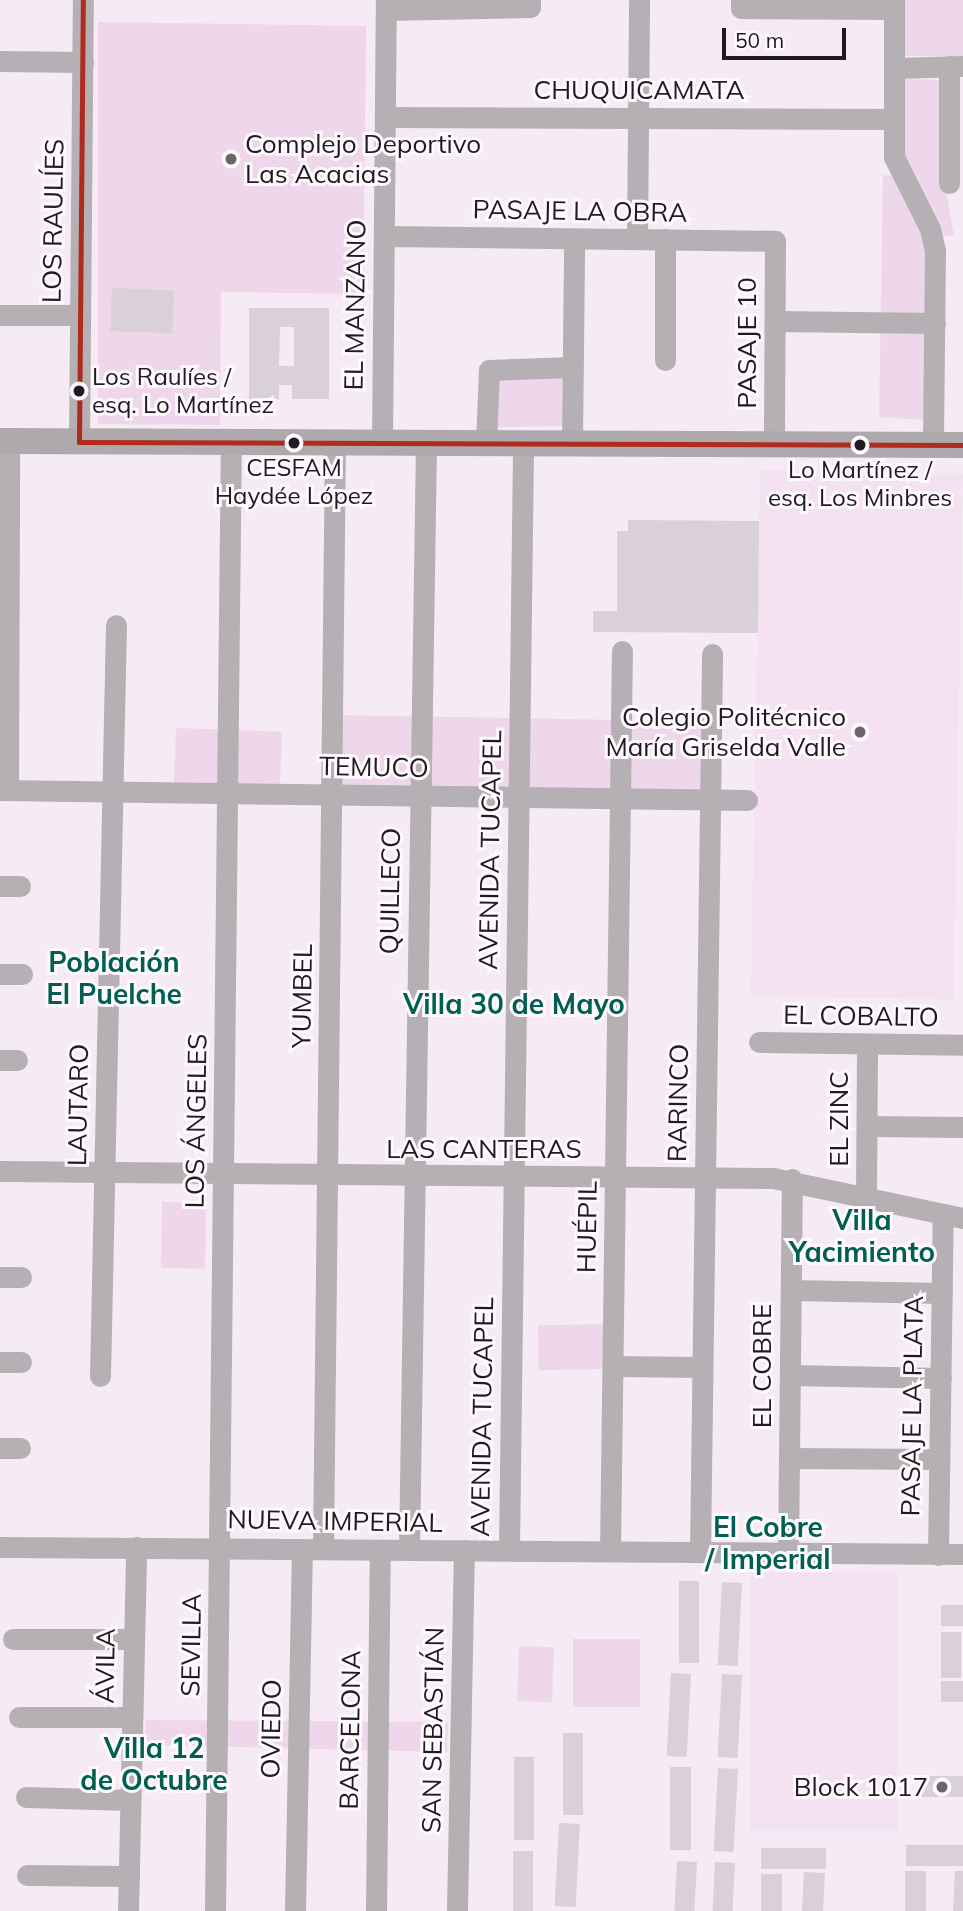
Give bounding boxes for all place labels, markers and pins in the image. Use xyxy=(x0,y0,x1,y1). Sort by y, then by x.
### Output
place label: Complejo Deportivo Las Acacias xyxy=(245,128,481,190)
marker: Complejo Deportivo Las Acacias xyxy=(223,151,239,167)
place label: Los Raulíes / esq. Lo Martínez xyxy=(92,363,274,419)
marker: Los Raulíes / esq. Lo Martínez xyxy=(72,384,86,398)
marker: CESFAM Haydée López xyxy=(287,436,301,450)
marker: Lo Martínez / esq. Los Minbres xyxy=(853,438,867,452)
place label: CESFAM Haydée López xyxy=(215,454,373,510)
place label: Lo Martínez / esq. Los Minbres xyxy=(768,456,952,512)
place label: Colegio Politécnico María Griselda Valle xyxy=(605,701,846,762)
marker: Colegio Politécnico María Griselda Valle xyxy=(852,724,868,740)
place label: Block 1017 xyxy=(794,1771,928,1803)
marker: Block 1017 xyxy=(934,1779,950,1795)

